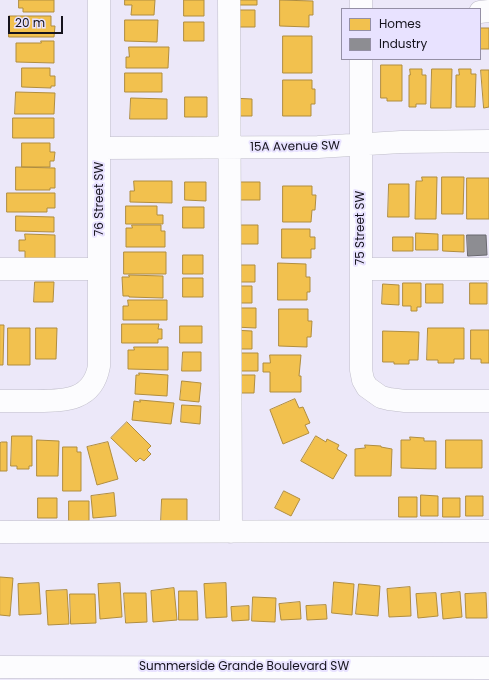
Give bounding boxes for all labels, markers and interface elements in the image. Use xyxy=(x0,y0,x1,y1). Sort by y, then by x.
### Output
scale bar xyxy=(10,8,65,34)
legend xyxy=(341,8,481,60)
text: 20 m xyxy=(15,14,45,31)
text: Homes xyxy=(379,15,421,32)
text: Industry xyxy=(379,35,427,52)
street label: 15A Avenue SW xyxy=(250,139,340,155)
street label: 76 Street SW xyxy=(93,162,107,236)
street label: 75 Street SW xyxy=(354,191,368,265)
street label: Summerside Grande Boulevard SW xyxy=(139,660,349,674)

